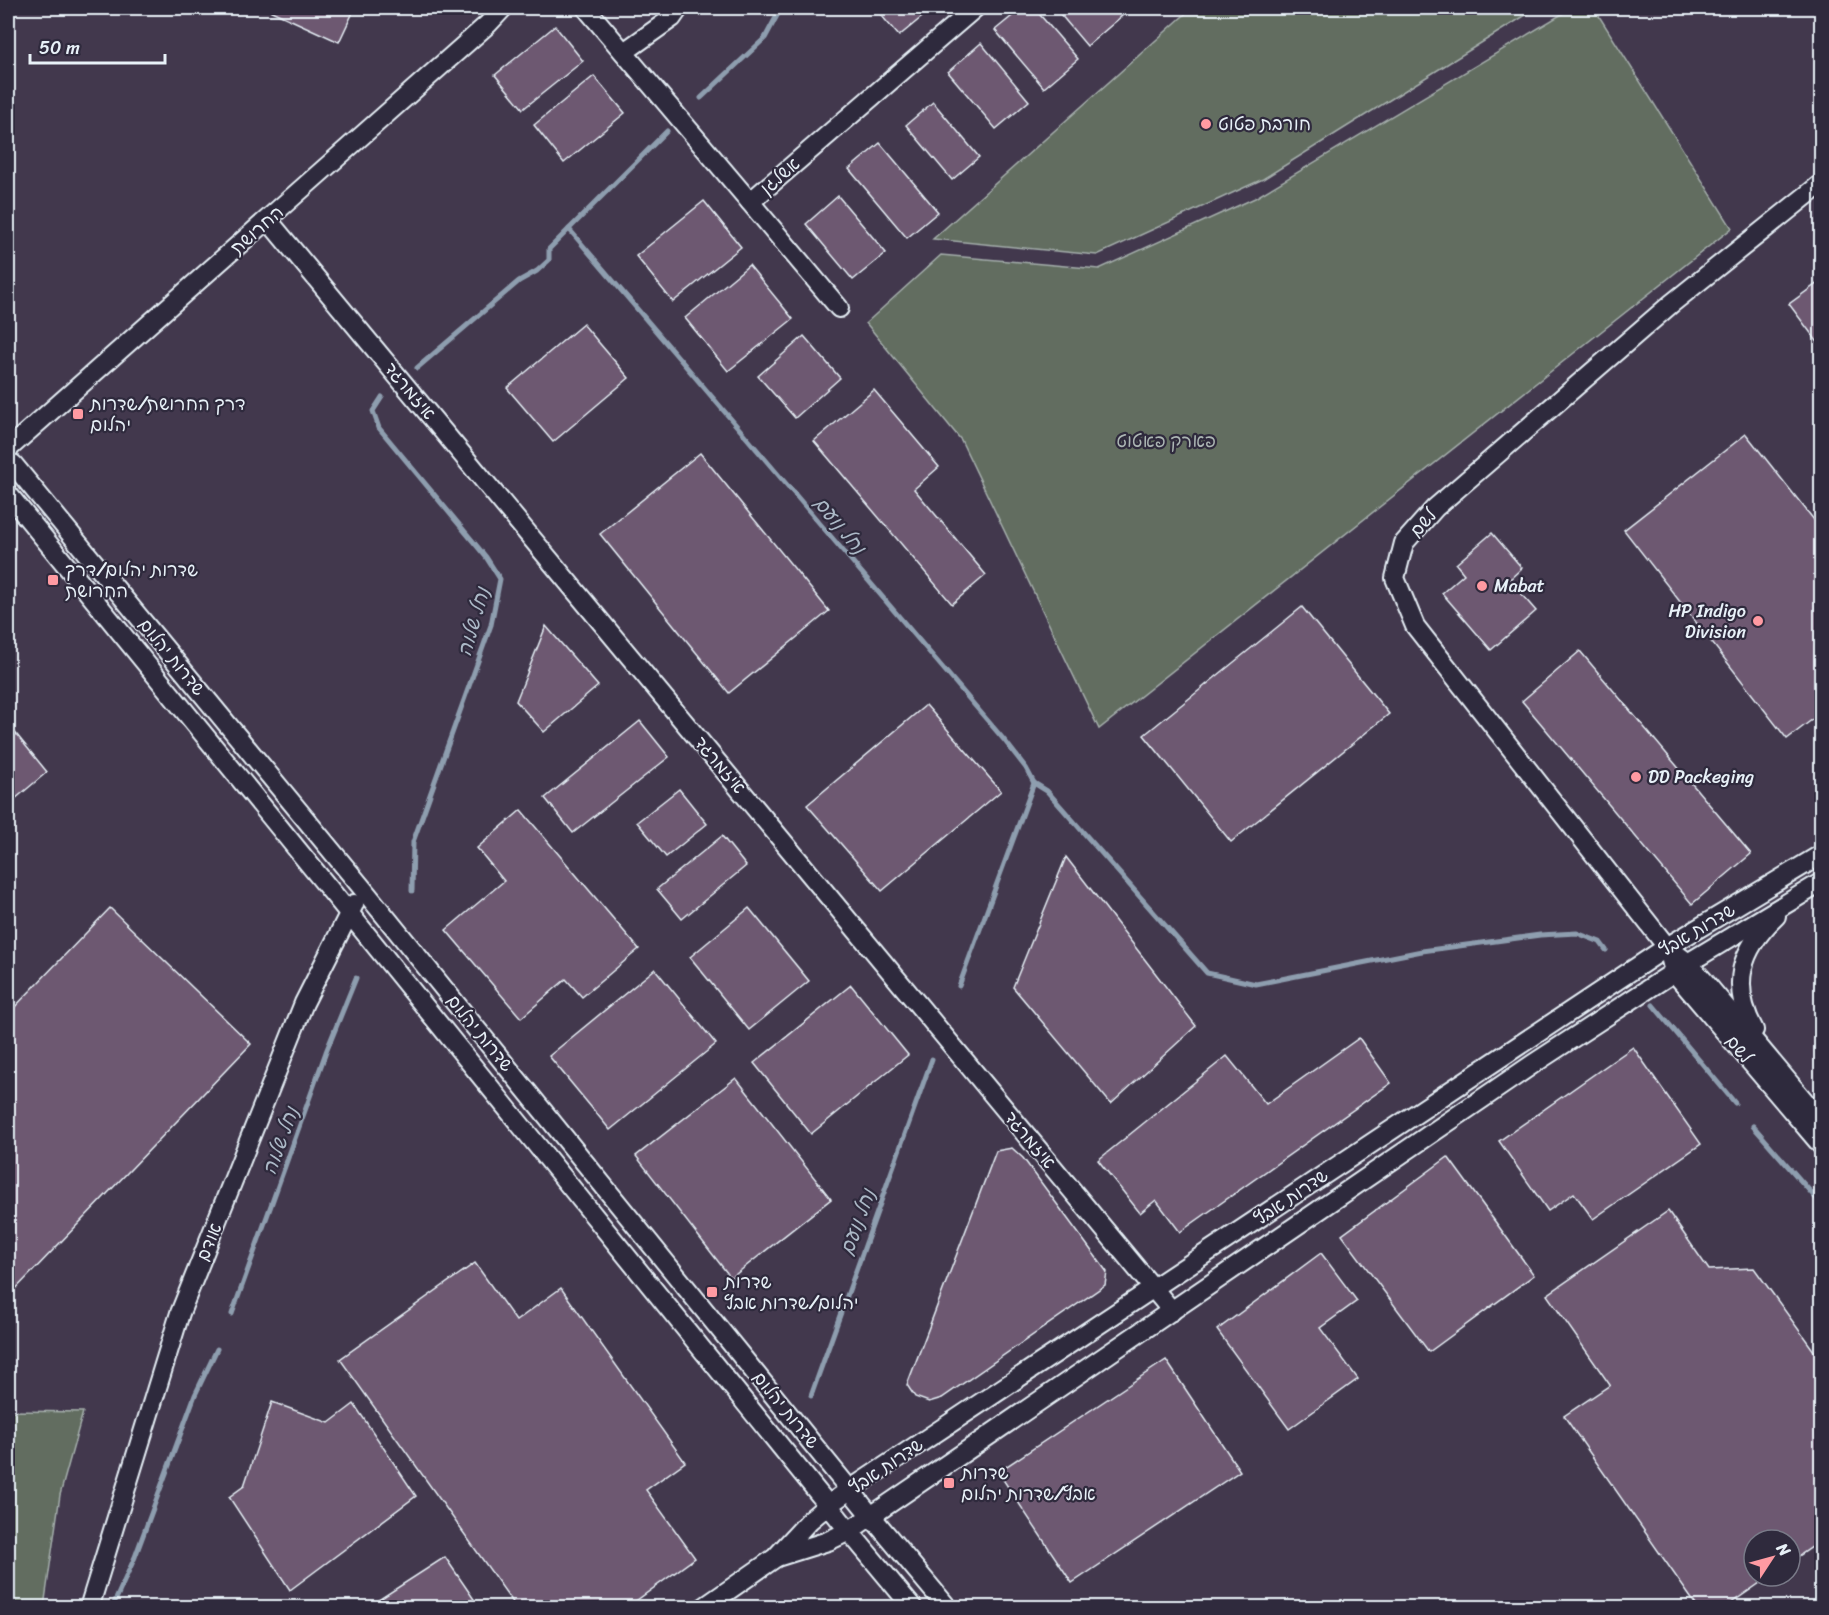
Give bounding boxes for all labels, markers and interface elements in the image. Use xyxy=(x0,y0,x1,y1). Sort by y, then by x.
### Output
scale bar xyxy=(30,27,165,65)
text: 50 m xyxy=(39,32,80,64)
place label: חורבת פטוט xyxy=(1218,108,1311,140)
marker: חורבת פטוט xyxy=(1199,117,1213,131)
street label: אשלגן xyxy=(752,149,808,203)
street label: החרושת xyxy=(223,197,291,263)
street label: איזמרגד xyxy=(376,355,444,427)
place label: דרך החרושת/שדרות יהלום xyxy=(89,388,246,441)
marker: דרך החרושת/שדרות יהלום xyxy=(71,407,85,421)
park label: פארק פאטוט xyxy=(1116,425,1216,457)
water label: נחל נועם xyxy=(804,488,876,564)
street label: לשם xyxy=(1401,500,1446,545)
place label: שדרות יהלום/דרך החרושת xyxy=(65,554,198,607)
place label: Mabat xyxy=(1494,570,1545,602)
marker: שדרות יהלום/דרך החרושת xyxy=(46,573,60,587)
marker: Mabat xyxy=(1475,579,1489,593)
water label: נחל שלוה xyxy=(447,582,500,661)
place label: HP Indigo Division xyxy=(1668,595,1746,648)
street label: שדרות יהלום xyxy=(130,611,214,703)
marker: HP Indigo Division xyxy=(1751,614,1765,628)
street label: איזמרגד xyxy=(686,729,754,801)
place label: DD Packeging xyxy=(1648,761,1754,793)
marker: DD Packeging xyxy=(1629,770,1643,784)
street label: שדרות אבץ xyxy=(1652,894,1742,966)
street label: שדרות יהלום xyxy=(438,987,522,1079)
street label: לשם xyxy=(1717,1027,1761,1071)
water label: נחל שלוה xyxy=(252,1101,309,1180)
street label: איזמרגד xyxy=(996,1104,1064,1176)
street label: שדרות אבץ xyxy=(1247,1160,1335,1234)
water label: נחל נועם xyxy=(829,1183,886,1260)
street label: אודם xyxy=(187,1218,231,1266)
place label: שדרות יהלום/שדרות אבץ xyxy=(723,1266,858,1319)
marker: שדרות יהלום/שדרות אבץ xyxy=(705,1285,719,1299)
street label: שדרות יהלום xyxy=(744,1364,828,1456)
street label: שדרות אבץ xyxy=(842,1429,930,1503)
place label: שדרות אבץ/שדרות יהלום xyxy=(960,1457,1095,1510)
marker: שדרות אבץ/שדרות יהלום xyxy=(942,1476,956,1490)
north arrow xyxy=(1742,1528,1802,1588)
text: N xyxy=(1768,1536,1799,1563)

